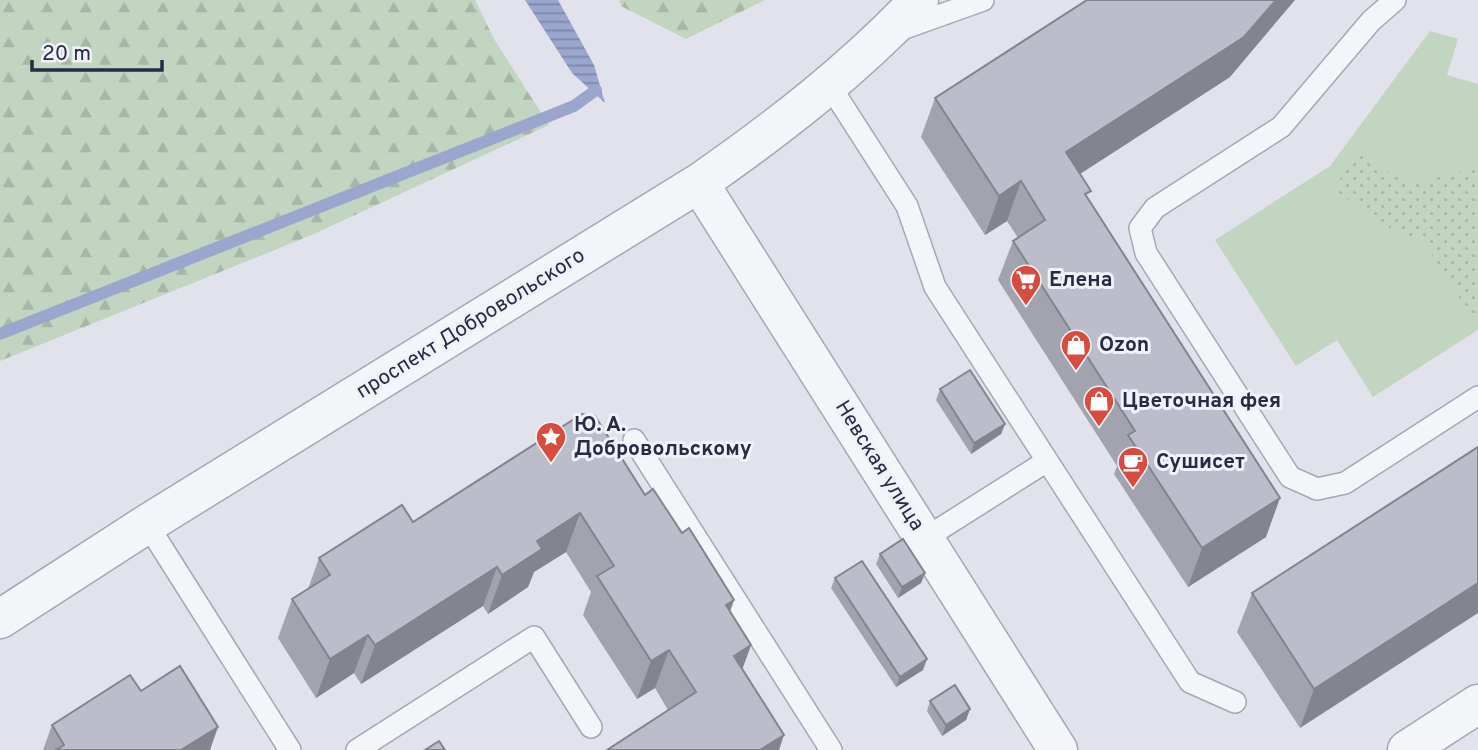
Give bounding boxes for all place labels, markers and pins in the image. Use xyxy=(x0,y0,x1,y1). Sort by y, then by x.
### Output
supermarket icon: Елена xyxy=(1009,263,1043,307)
place label: Елена xyxy=(1049,267,1112,294)
shop icon: Ozon xyxy=(1059,328,1093,372)
place label: Ozon xyxy=(1099,332,1149,359)
shop icon: Цветочная фея xyxy=(1082,384,1116,428)
place label: Цветочная фея xyxy=(1122,388,1281,415)
place label: Ю. А. Добровольскому xyxy=(574,412,752,463)
place icon: Ю. А. Добровольскому xyxy=(534,420,568,464)
cafe icon: Сушисет xyxy=(1116,445,1150,489)
place label: Сушисет xyxy=(1156,449,1245,476)

